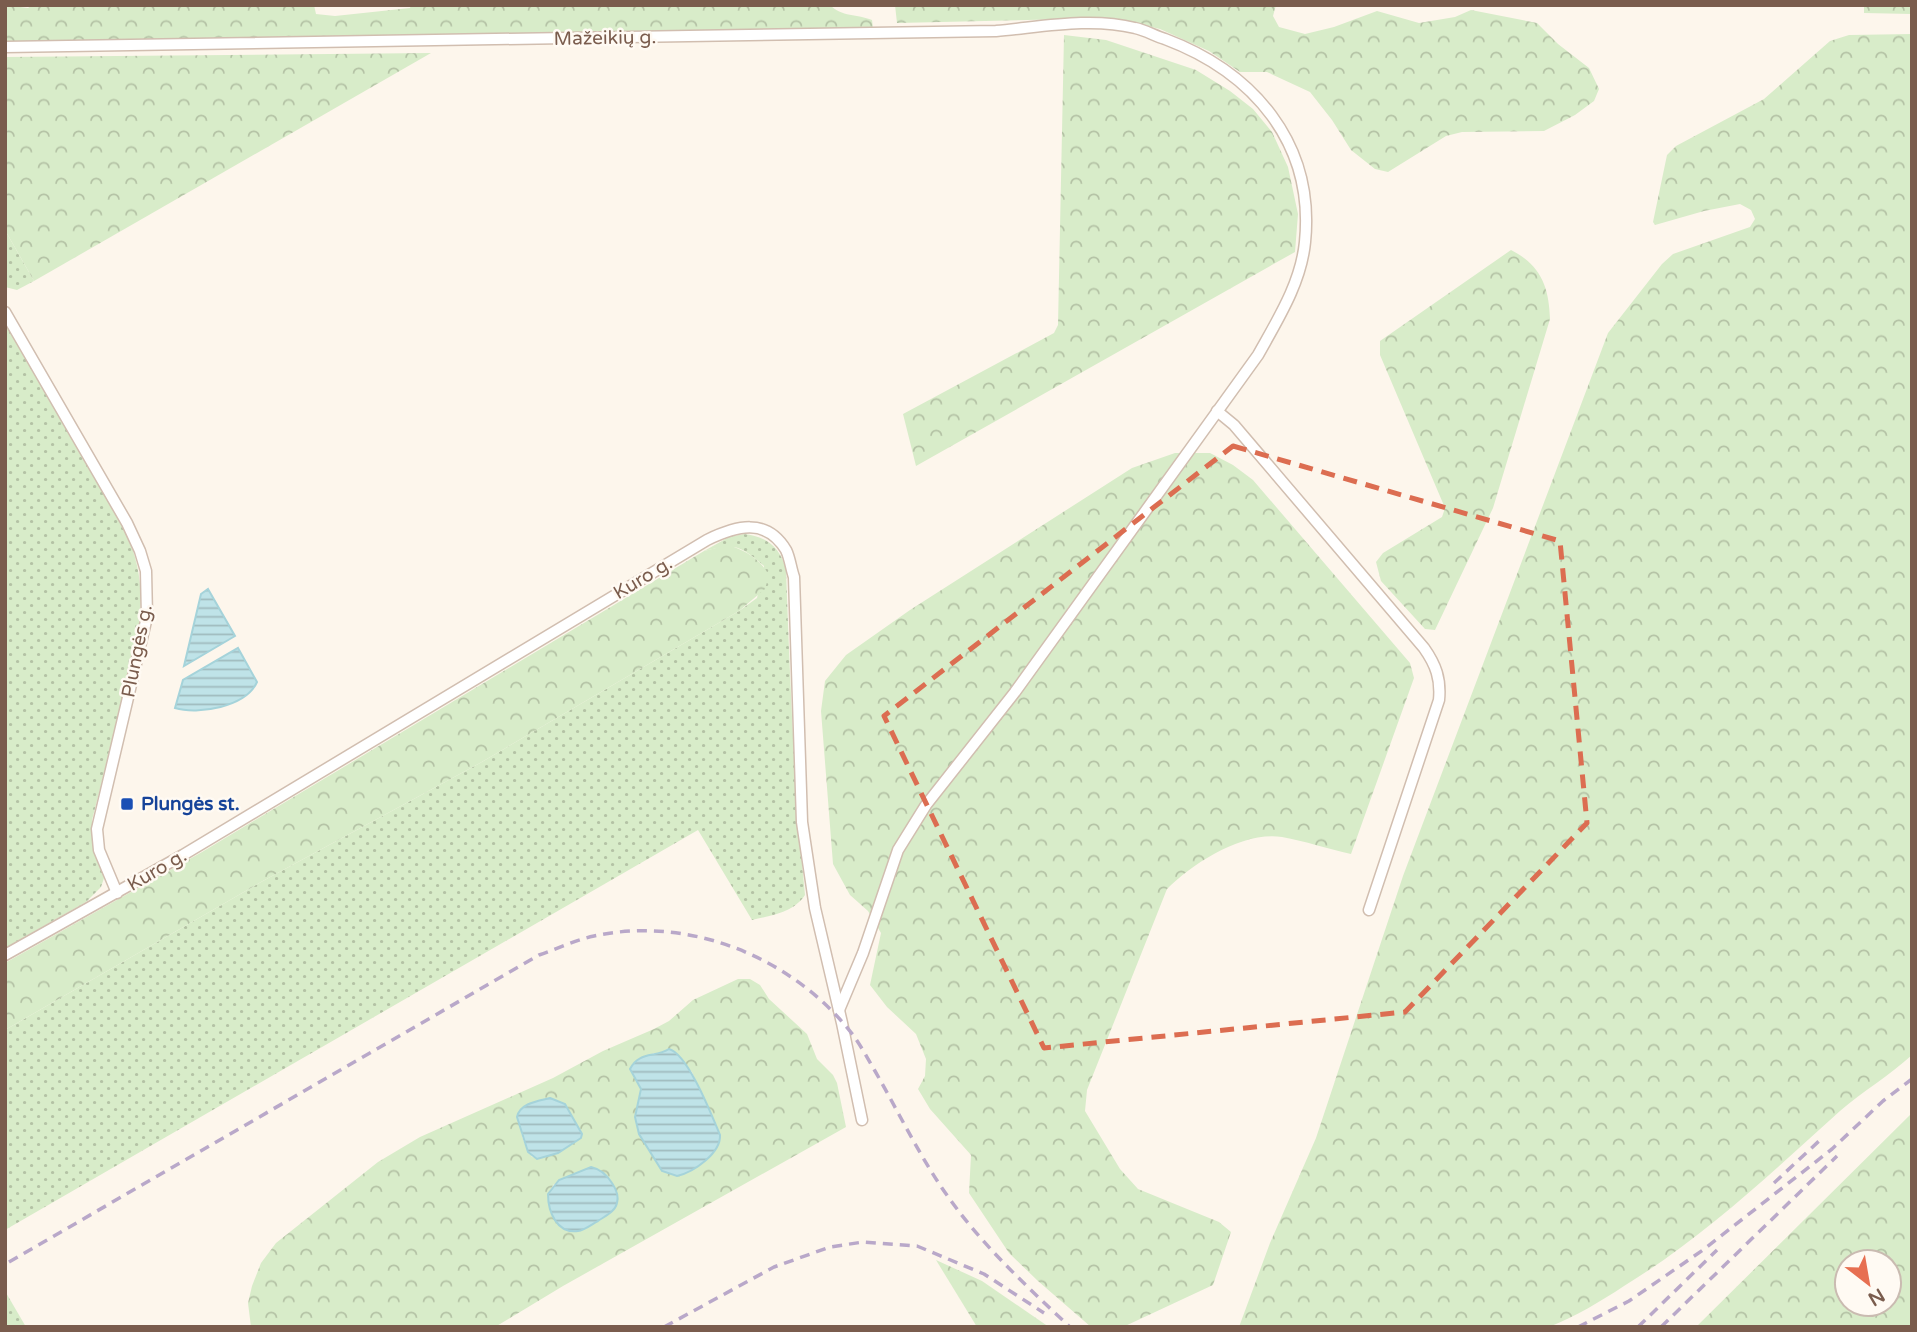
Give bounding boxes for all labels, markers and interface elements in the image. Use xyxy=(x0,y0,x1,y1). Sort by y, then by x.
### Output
street label: Mažeikių g. xyxy=(554,26,656,50)
street label: Kuro g. xyxy=(610,552,676,604)
street label: Plungės g. xyxy=(117,603,157,699)
place label: Plungės st. xyxy=(141,793,240,816)
marker: Plungės st. xyxy=(119,796,135,812)
street label: Kuro g. xyxy=(123,844,191,896)
north arrow xyxy=(1833,1248,1903,1318)
text: N xyxy=(1864,1283,1888,1310)

